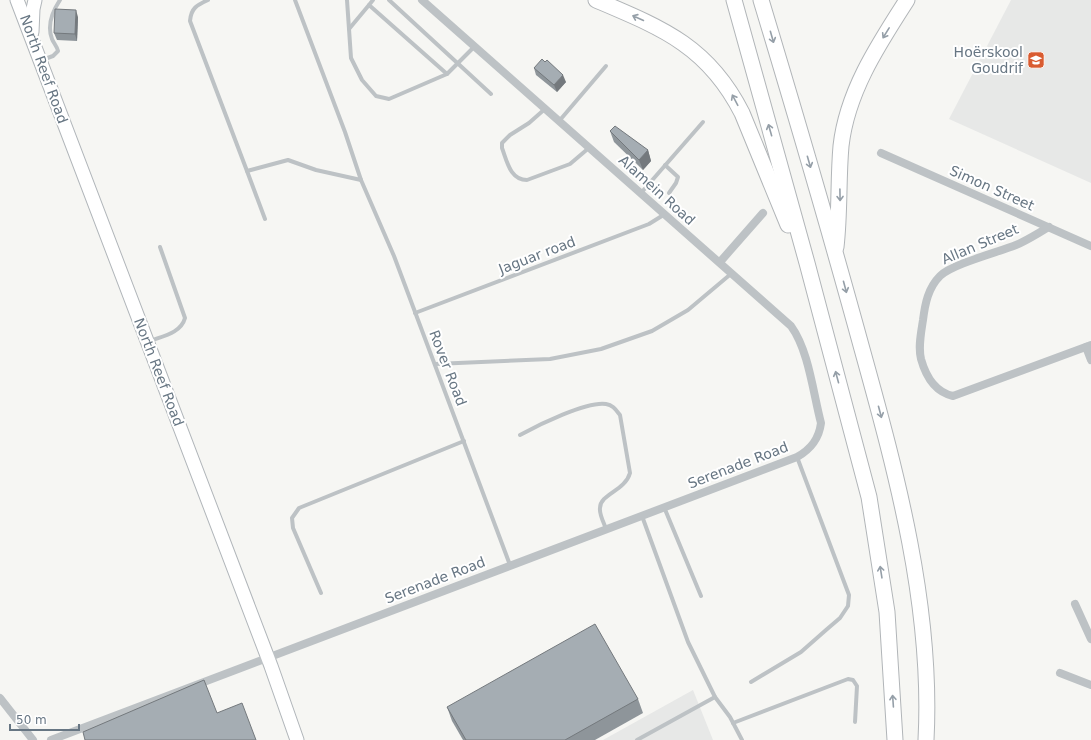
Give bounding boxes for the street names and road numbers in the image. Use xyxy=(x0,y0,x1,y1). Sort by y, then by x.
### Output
street label: North Reef Road xyxy=(17,12,71,126)
street label: Alamein Road xyxy=(616,152,698,228)
street label: Simon Street xyxy=(947,162,1037,214)
street label: Allan Street xyxy=(939,220,1021,267)
street label: Jaguar road xyxy=(496,233,578,277)
street label: North Reef Road xyxy=(131,316,187,428)
street label: Rover Road xyxy=(426,328,470,408)
street label: Serenade Road xyxy=(686,439,790,491)
street label: Serenade Road xyxy=(383,554,487,606)

